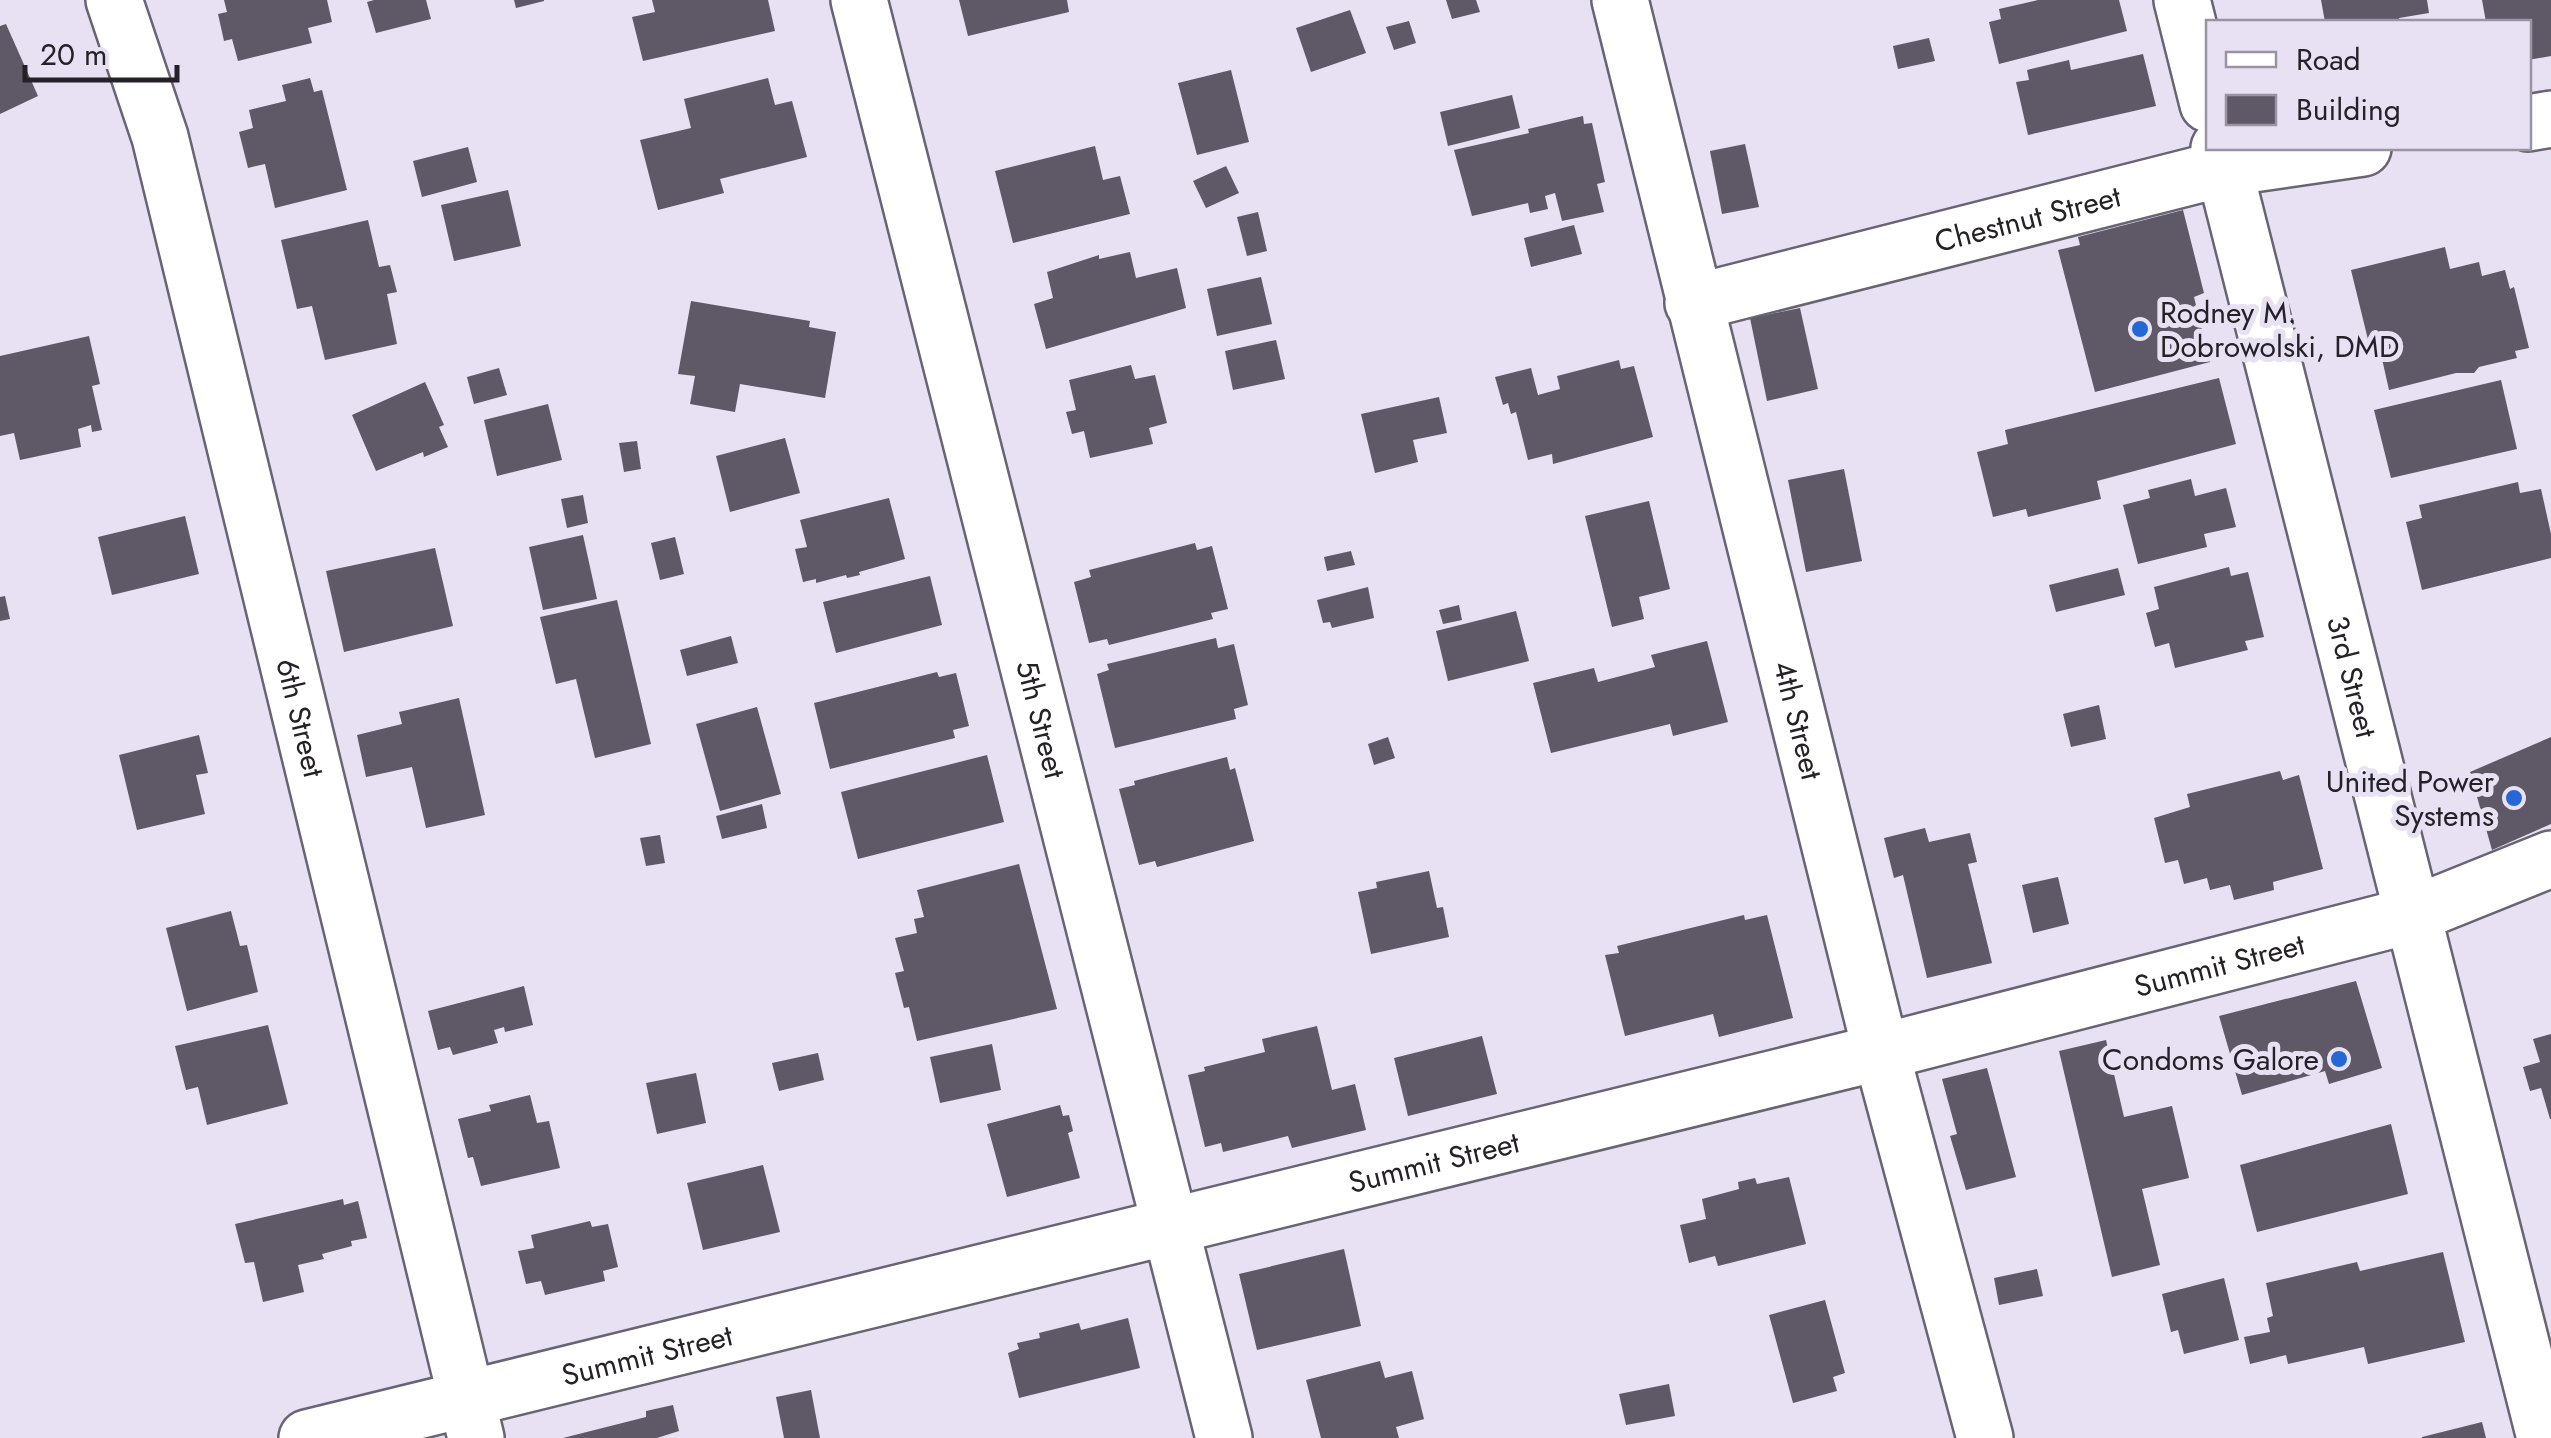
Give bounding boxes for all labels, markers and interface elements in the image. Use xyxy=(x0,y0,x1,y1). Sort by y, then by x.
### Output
scale bar xyxy=(25,20,178,82)
legend xyxy=(2206,20,2531,150)
text: 20 m xyxy=(40,33,107,76)
text: Road xyxy=(2296,38,2361,81)
text: Building xyxy=(2296,88,2401,131)
street label: Chestnut Street xyxy=(1930,174,2126,262)
place label: Rodney M. Dobrowolski, DMD xyxy=(2160,291,2399,368)
marker: Rodney M. Dobrowolski, DMD xyxy=(2129,318,2151,340)
street label: 3rd Street xyxy=(2316,611,2389,743)
street label: 6th Street xyxy=(266,654,336,782)
street label: 5th Street xyxy=(1006,656,1077,784)
street label: 4th Street xyxy=(1763,656,1834,785)
place label: United Power Systems xyxy=(2326,760,2495,837)
marker: United Power Systems xyxy=(2503,787,2525,809)
street label: Summit Street xyxy=(2129,922,2310,1007)
place label: Condoms Galore xyxy=(2102,1038,2319,1081)
marker: Condoms Galore xyxy=(2328,1048,2350,1070)
street label: Summit Street xyxy=(1344,1120,1524,1203)
street label: Summit Street xyxy=(557,1313,738,1396)

